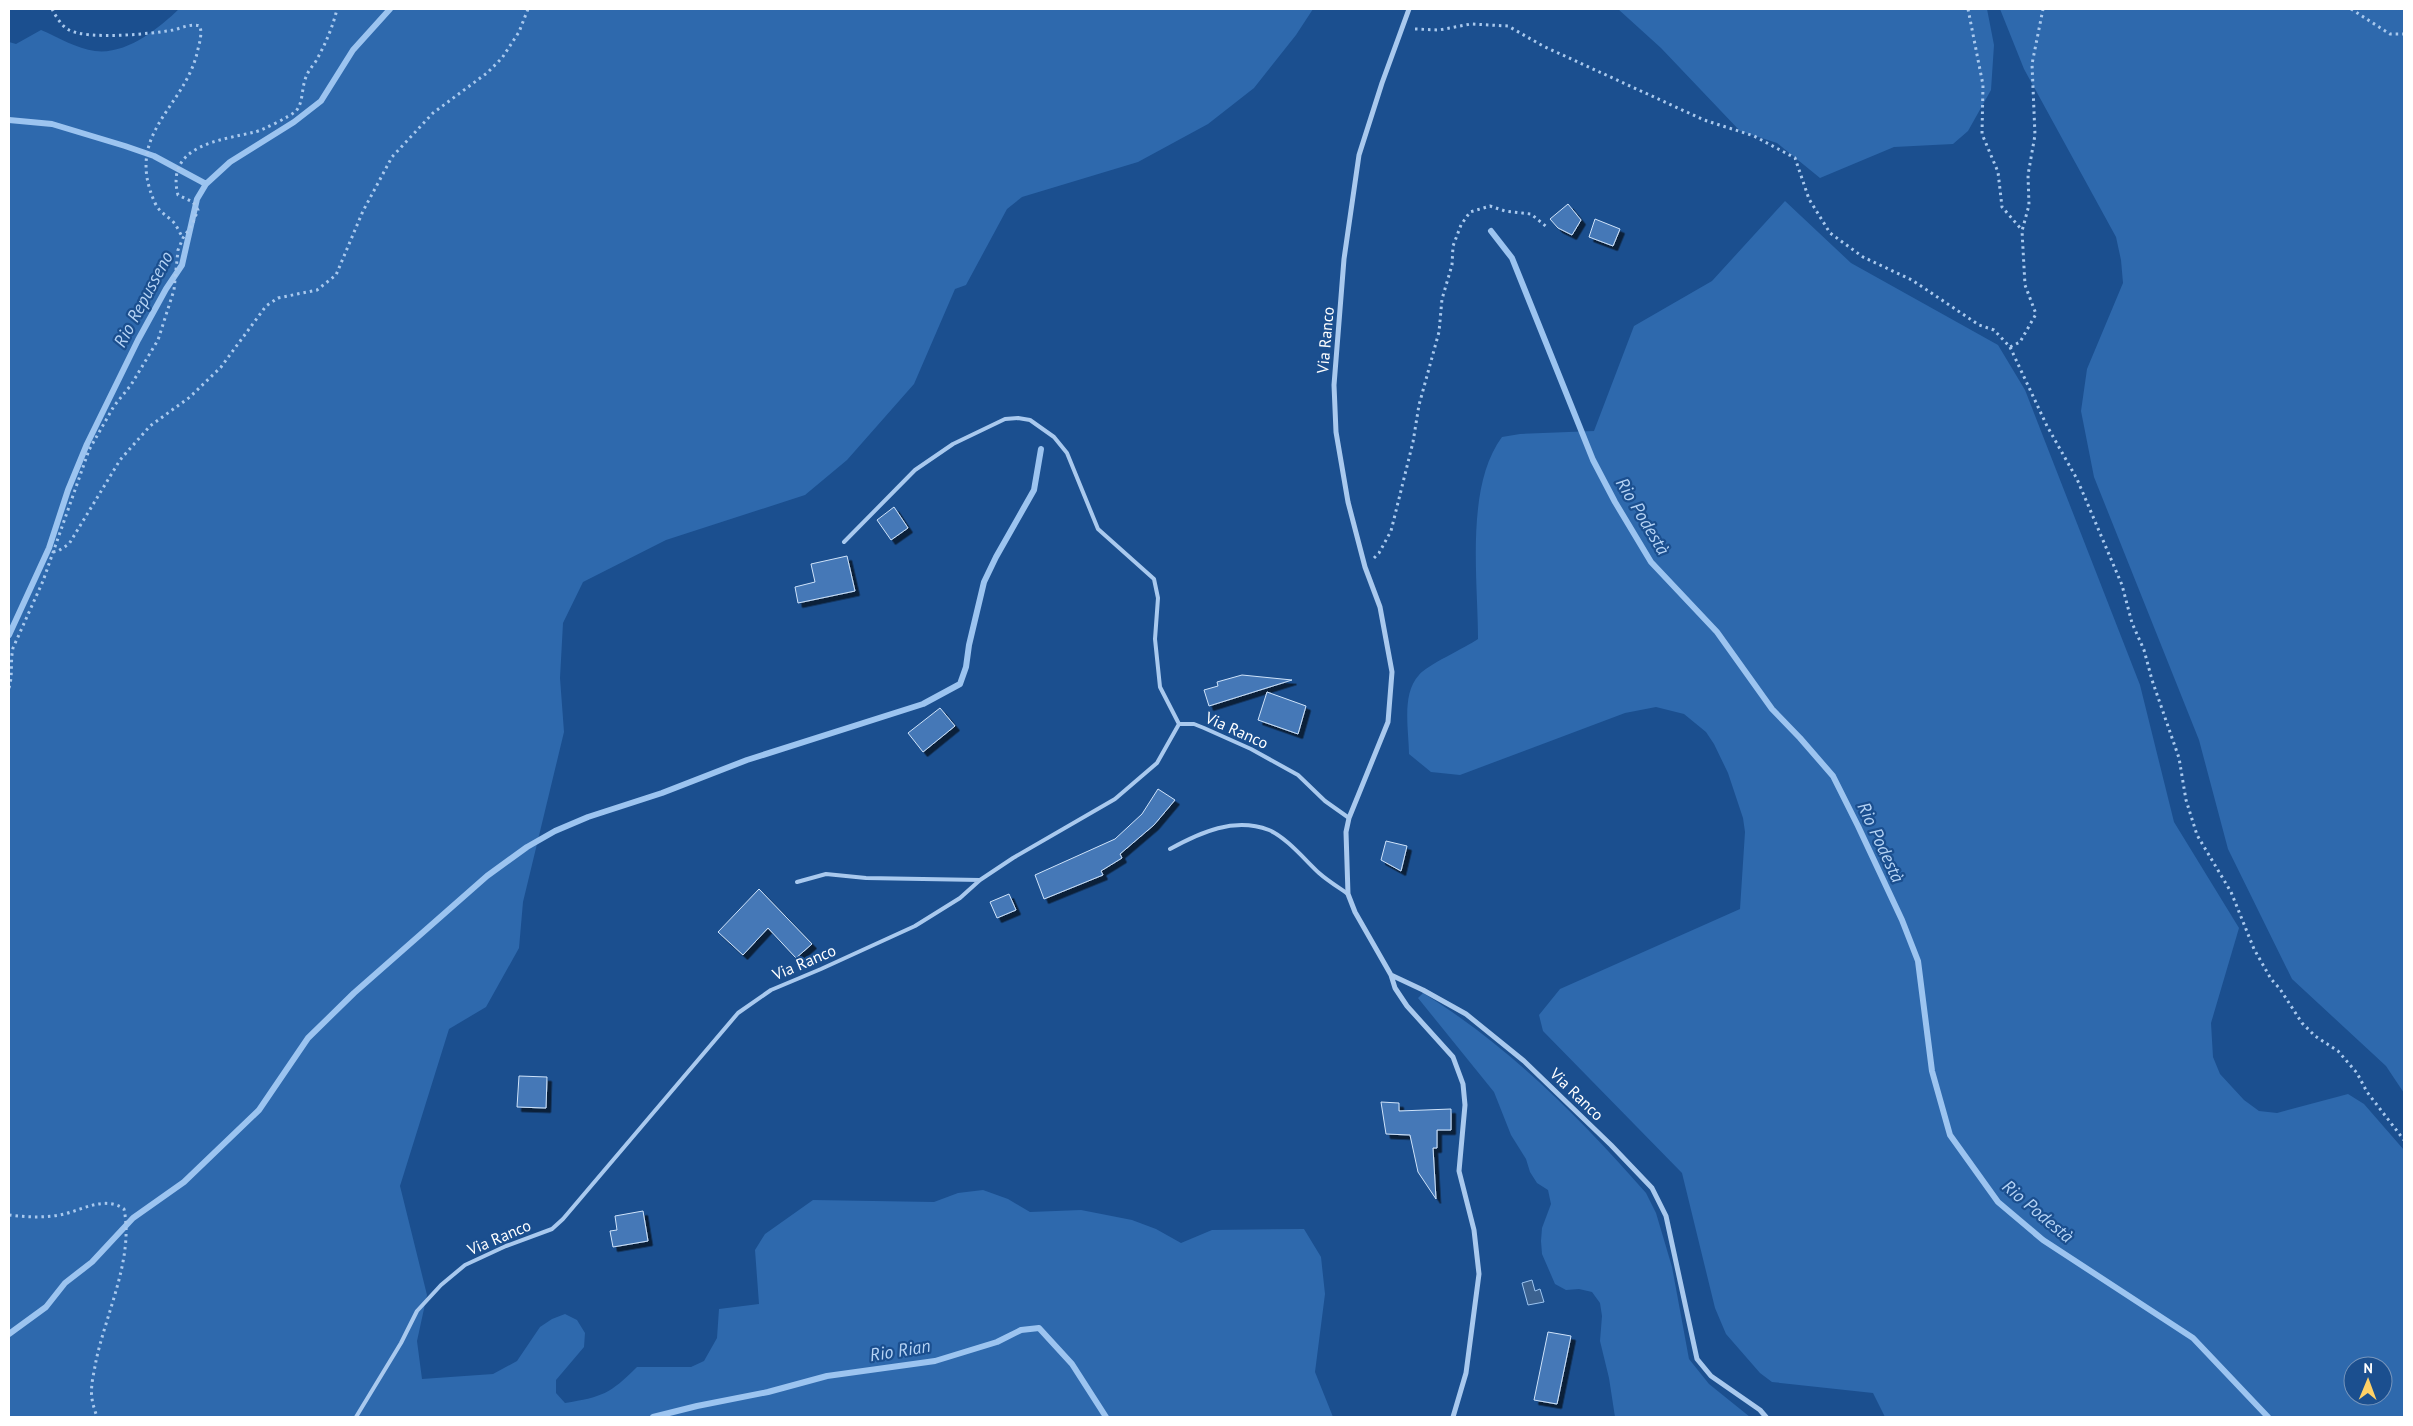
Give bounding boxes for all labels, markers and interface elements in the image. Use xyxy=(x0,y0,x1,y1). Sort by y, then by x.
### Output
water label: Rio Repusseno xyxy=(108,247,178,351)
street label: Via Ranco xyxy=(1312,306,1338,375)
water label: Rio Podestà xyxy=(1611,473,1675,559)
street label: Via Ranco xyxy=(1201,707,1272,753)
water label: Rio Podestà xyxy=(1852,798,1910,886)
street label: Via Ranco xyxy=(768,940,839,985)
street label: Via Ranco xyxy=(1545,1063,1608,1124)
water label: Rio Podestà xyxy=(1998,1175,2078,1248)
street label: Via Ranco xyxy=(463,1215,534,1260)
water label: Rio Rian xyxy=(868,1334,932,1366)
north arrow xyxy=(2343,1356,2393,1406)
text: N xyxy=(2363,1359,2373,1377)

